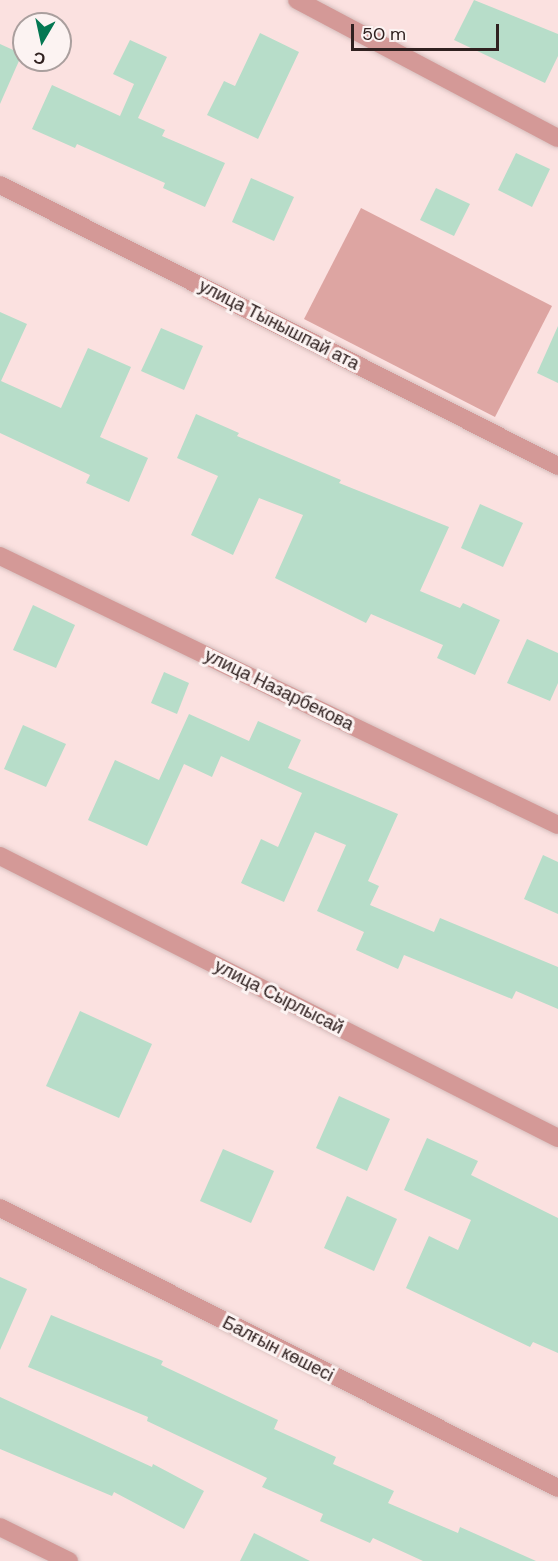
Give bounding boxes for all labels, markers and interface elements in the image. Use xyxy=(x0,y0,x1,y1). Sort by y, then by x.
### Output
north arrow xyxy=(12,12,72,72)
scale bar xyxy=(354,12,502,50)
text: 50 m xyxy=(362,22,406,46)
text: С xyxy=(32,47,47,70)
street label: улица Тынышпай ата xyxy=(195,275,363,375)
street label: улица Назарбекова xyxy=(201,645,357,735)
street label: улица Сырлысай xyxy=(211,955,347,1039)
street label: Балғын көшесі xyxy=(219,1312,337,1386)

